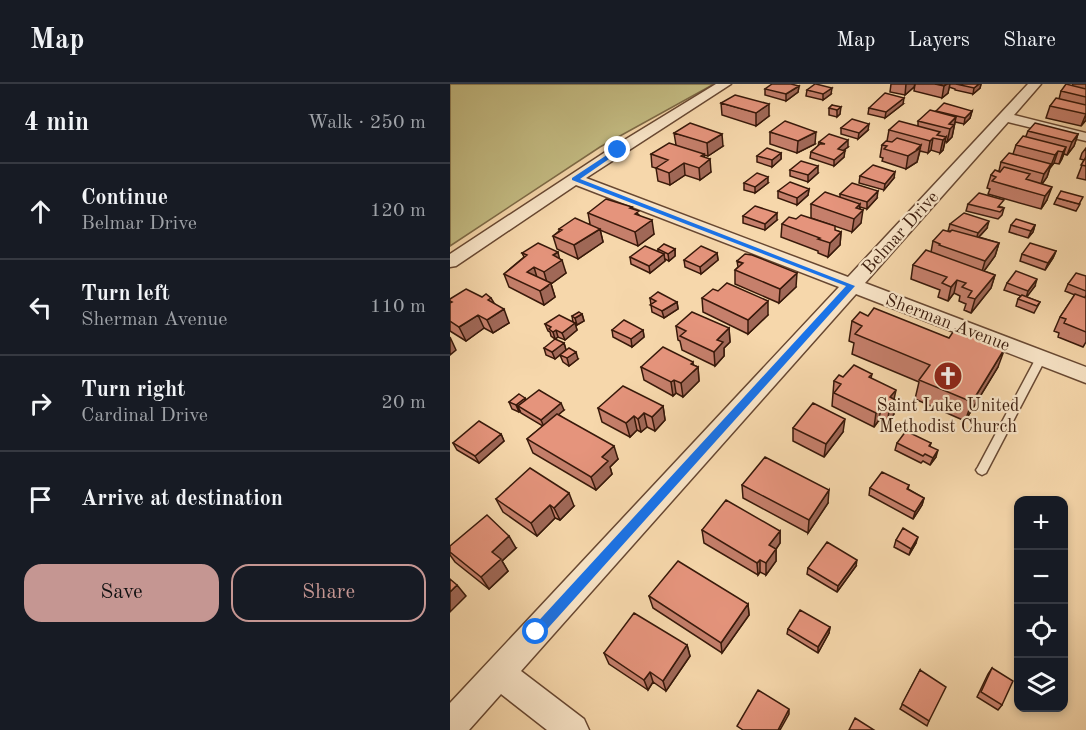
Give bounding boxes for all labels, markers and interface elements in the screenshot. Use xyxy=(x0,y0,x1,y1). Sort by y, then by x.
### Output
text: Map xyxy=(30,27,84,55)
text: Map xyxy=(836,30,875,51)
text: Layers xyxy=(908,30,970,51)
text: Share xyxy=(1003,30,1056,51)
text: 4 min xyxy=(24,110,89,136)
text: Walk · 250 m xyxy=(307,113,426,133)
route end xyxy=(604,136,630,162)
text: Continue xyxy=(81,187,168,209)
street label: Belmar Drive xyxy=(859,188,942,277)
icon: ahead xyxy=(24,195,57,228)
text: 120 m xyxy=(370,201,426,221)
text: Belmar Drive xyxy=(81,214,197,234)
text: Turn left xyxy=(81,283,170,305)
icon: left xyxy=(24,291,57,324)
street label: Sherman Avenue xyxy=(883,291,1012,355)
text: 110 m xyxy=(370,297,426,317)
text: Sherman Avenue xyxy=(81,310,227,330)
church icon: Saint Luke United Methodist Church xyxy=(932,360,964,392)
text: Turn right xyxy=(81,379,185,401)
icon: right xyxy=(24,387,57,420)
text: 20 m xyxy=(381,393,426,413)
place label: Saint Luke United Methodist Church xyxy=(877,397,1019,436)
text: Cardinal Drive xyxy=(81,406,208,426)
icon: arrive xyxy=(24,483,57,516)
text: Arrive at destination xyxy=(81,488,283,510)
map controls xyxy=(1014,496,1068,712)
button: + xyxy=(1014,496,1068,550)
button: − xyxy=(1014,550,1068,604)
button: Save xyxy=(24,564,219,622)
button: Share xyxy=(231,564,426,622)
button: locate xyxy=(1014,604,1068,658)
route start xyxy=(522,618,548,644)
button: layers xyxy=(1014,658,1068,712)

